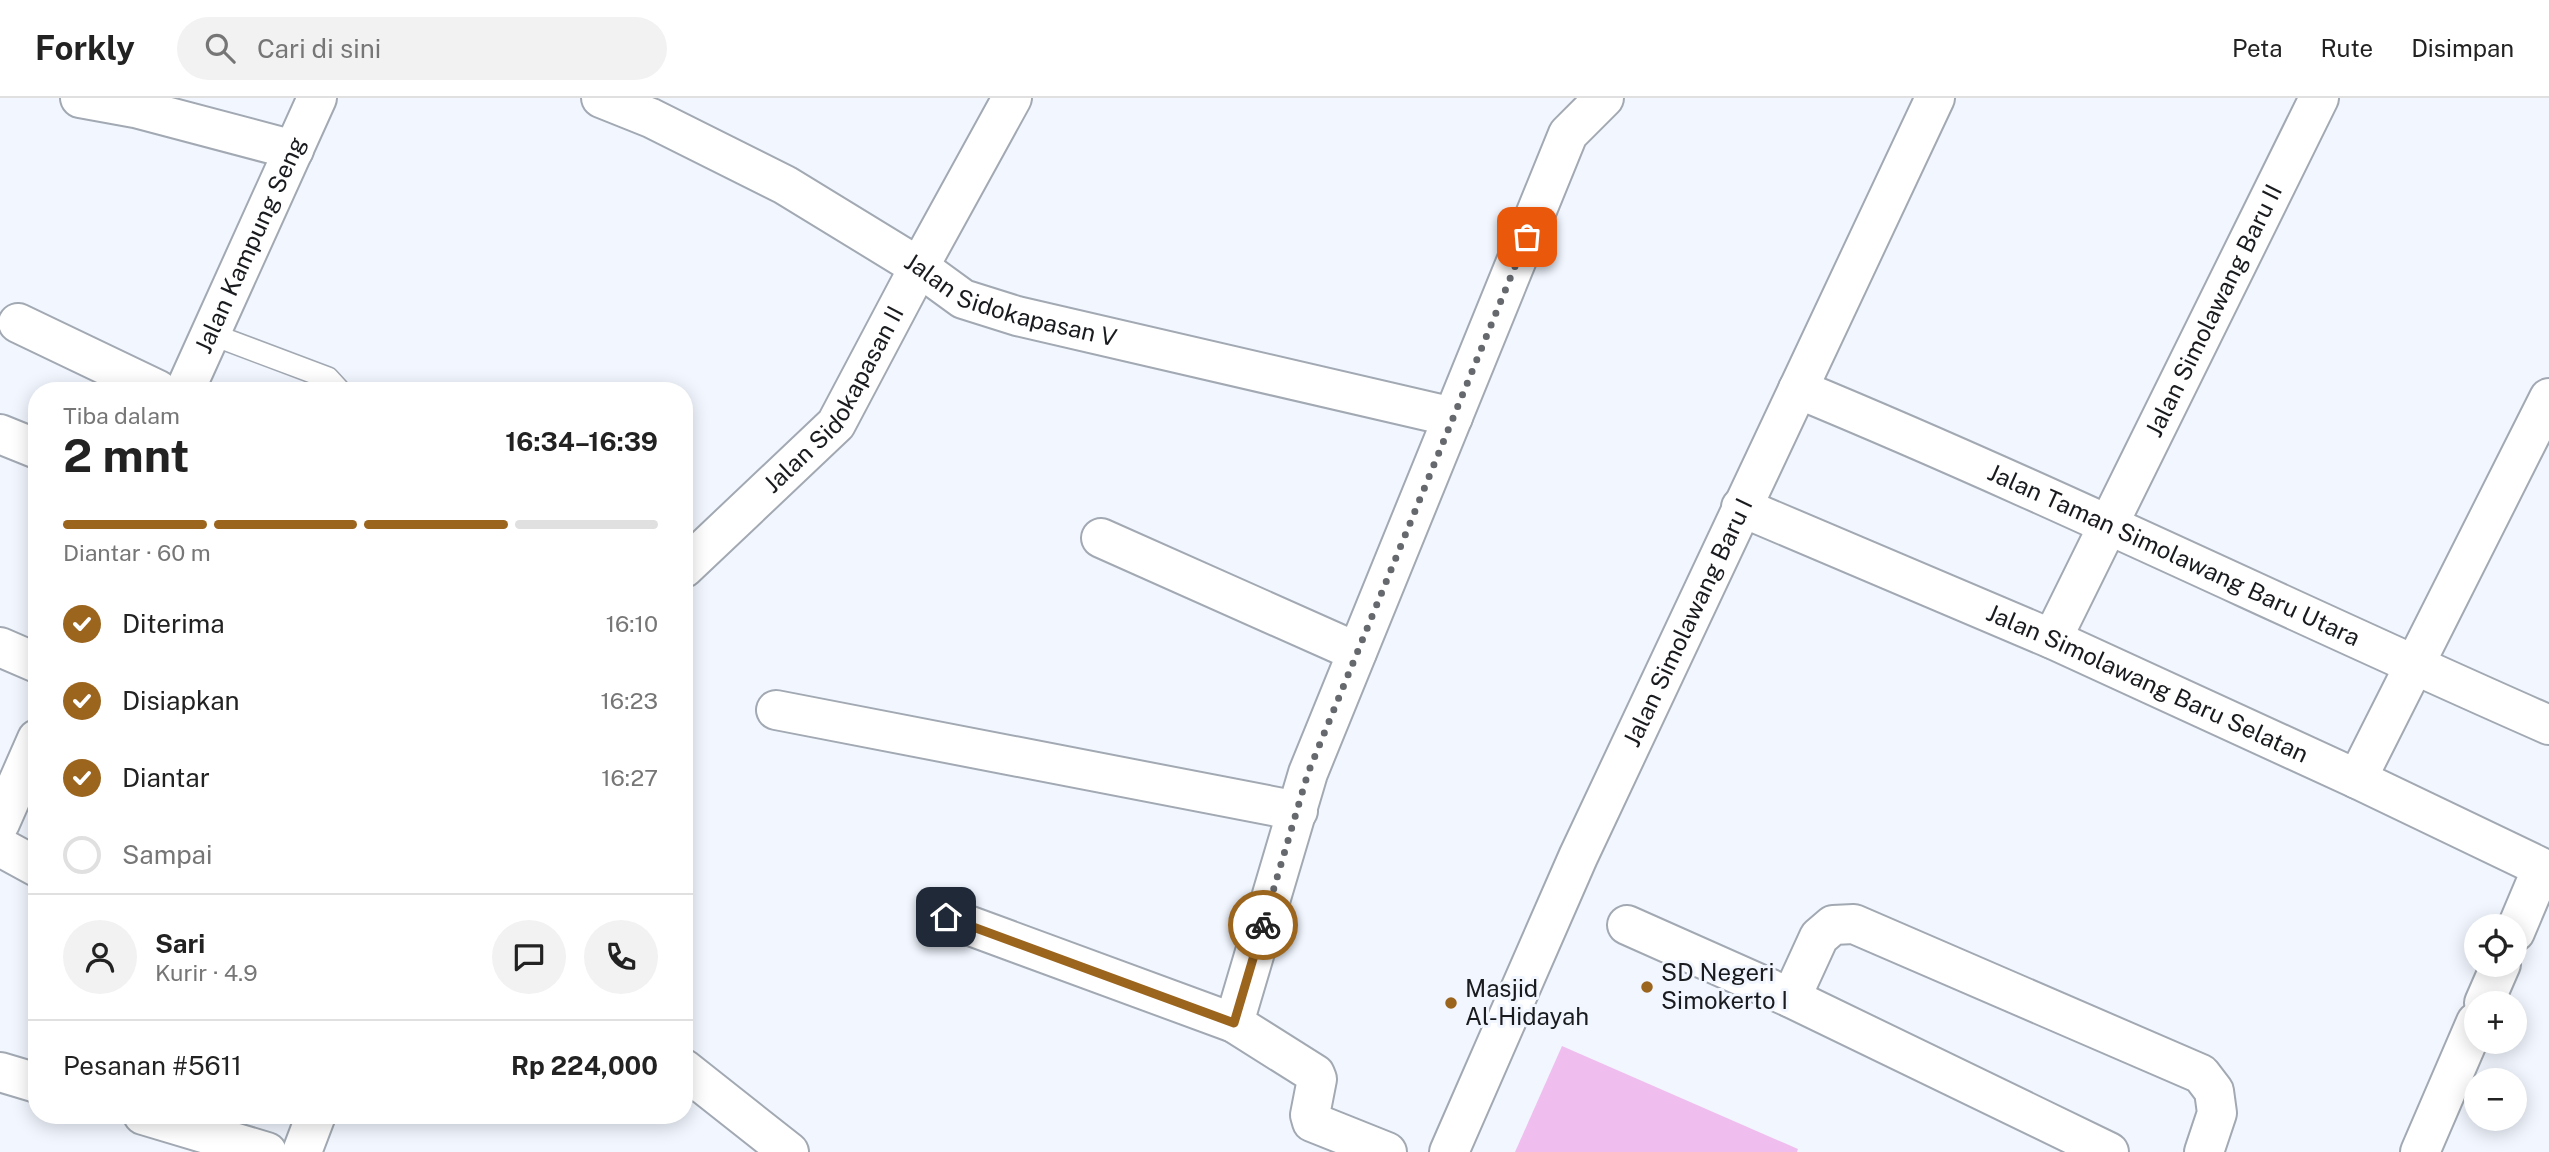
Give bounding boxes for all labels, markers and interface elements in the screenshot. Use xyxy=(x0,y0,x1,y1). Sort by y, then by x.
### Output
search box xyxy=(177,17,667,80)
text: Forkly xyxy=(35,29,135,67)
icon: search xyxy=(201,29,239,67)
text: Cari di sini xyxy=(257,33,381,64)
text: Peta xyxy=(2232,34,2283,62)
text: Rute xyxy=(2321,34,2373,62)
text: Disimpan xyxy=(2411,34,2514,62)
street label: Jalan Kampung Seng xyxy=(189,132,311,357)
street label: Jalan Simolawang Baru II xyxy=(2139,180,2287,441)
pin xyxy=(1497,207,1557,267)
icon: bag xyxy=(1508,218,1546,256)
street label: Jalan Sidokapasan V xyxy=(900,247,1120,352)
street label: Jalan Sidokapasan II xyxy=(757,301,909,498)
text: Tiba dalam xyxy=(63,402,180,429)
text: 16:34–16:39 xyxy=(505,426,658,457)
text: 2 mnt xyxy=(63,428,189,482)
street label: Jalan Taman Simolawang Baru Utara xyxy=(1984,457,2365,651)
street label: Jalan Simolawang Baru I xyxy=(1617,494,1758,751)
text: Diantar · 60 m xyxy=(63,539,211,566)
street label: Jalan Simolawang Baru Selatan xyxy=(1982,598,2313,768)
icon: check xyxy=(63,605,101,643)
text: Diterima xyxy=(122,608,225,639)
text: 16:10 xyxy=(606,610,658,637)
icon: check xyxy=(63,682,101,720)
text: Disiapkan xyxy=(122,685,240,716)
text: 16:23 xyxy=(600,687,658,714)
icon: check xyxy=(63,759,101,797)
text: Diantar xyxy=(122,762,210,793)
text: 16:27 xyxy=(601,764,658,791)
text: Sampai xyxy=(122,839,212,870)
pin xyxy=(916,887,976,947)
courier xyxy=(1228,890,1298,960)
icon: home xyxy=(927,898,965,936)
icon: bike xyxy=(1244,906,1282,944)
map controls xyxy=(2464,914,2527,1131)
button: locate xyxy=(2464,914,2527,977)
button: person xyxy=(63,920,137,994)
button: chat xyxy=(492,920,566,994)
button: phone xyxy=(584,920,658,994)
text: Sari xyxy=(155,928,205,959)
place label: SD Negeri Simokerto I xyxy=(1661,958,1788,1014)
text: Kurir · 4.9 xyxy=(155,959,258,986)
place label: Masjid Al-Hidayah xyxy=(1465,974,1589,1030)
marker: SD Negeri Simokerto I xyxy=(1639,979,1655,995)
button: + xyxy=(2464,991,2527,1054)
marker: Masjid Al-Hidayah xyxy=(1443,995,1459,1011)
text: Pesanan #5611 xyxy=(63,1050,242,1081)
text: Rp 224,000 xyxy=(511,1050,658,1081)
button: − xyxy=(2464,1068,2527,1131)

